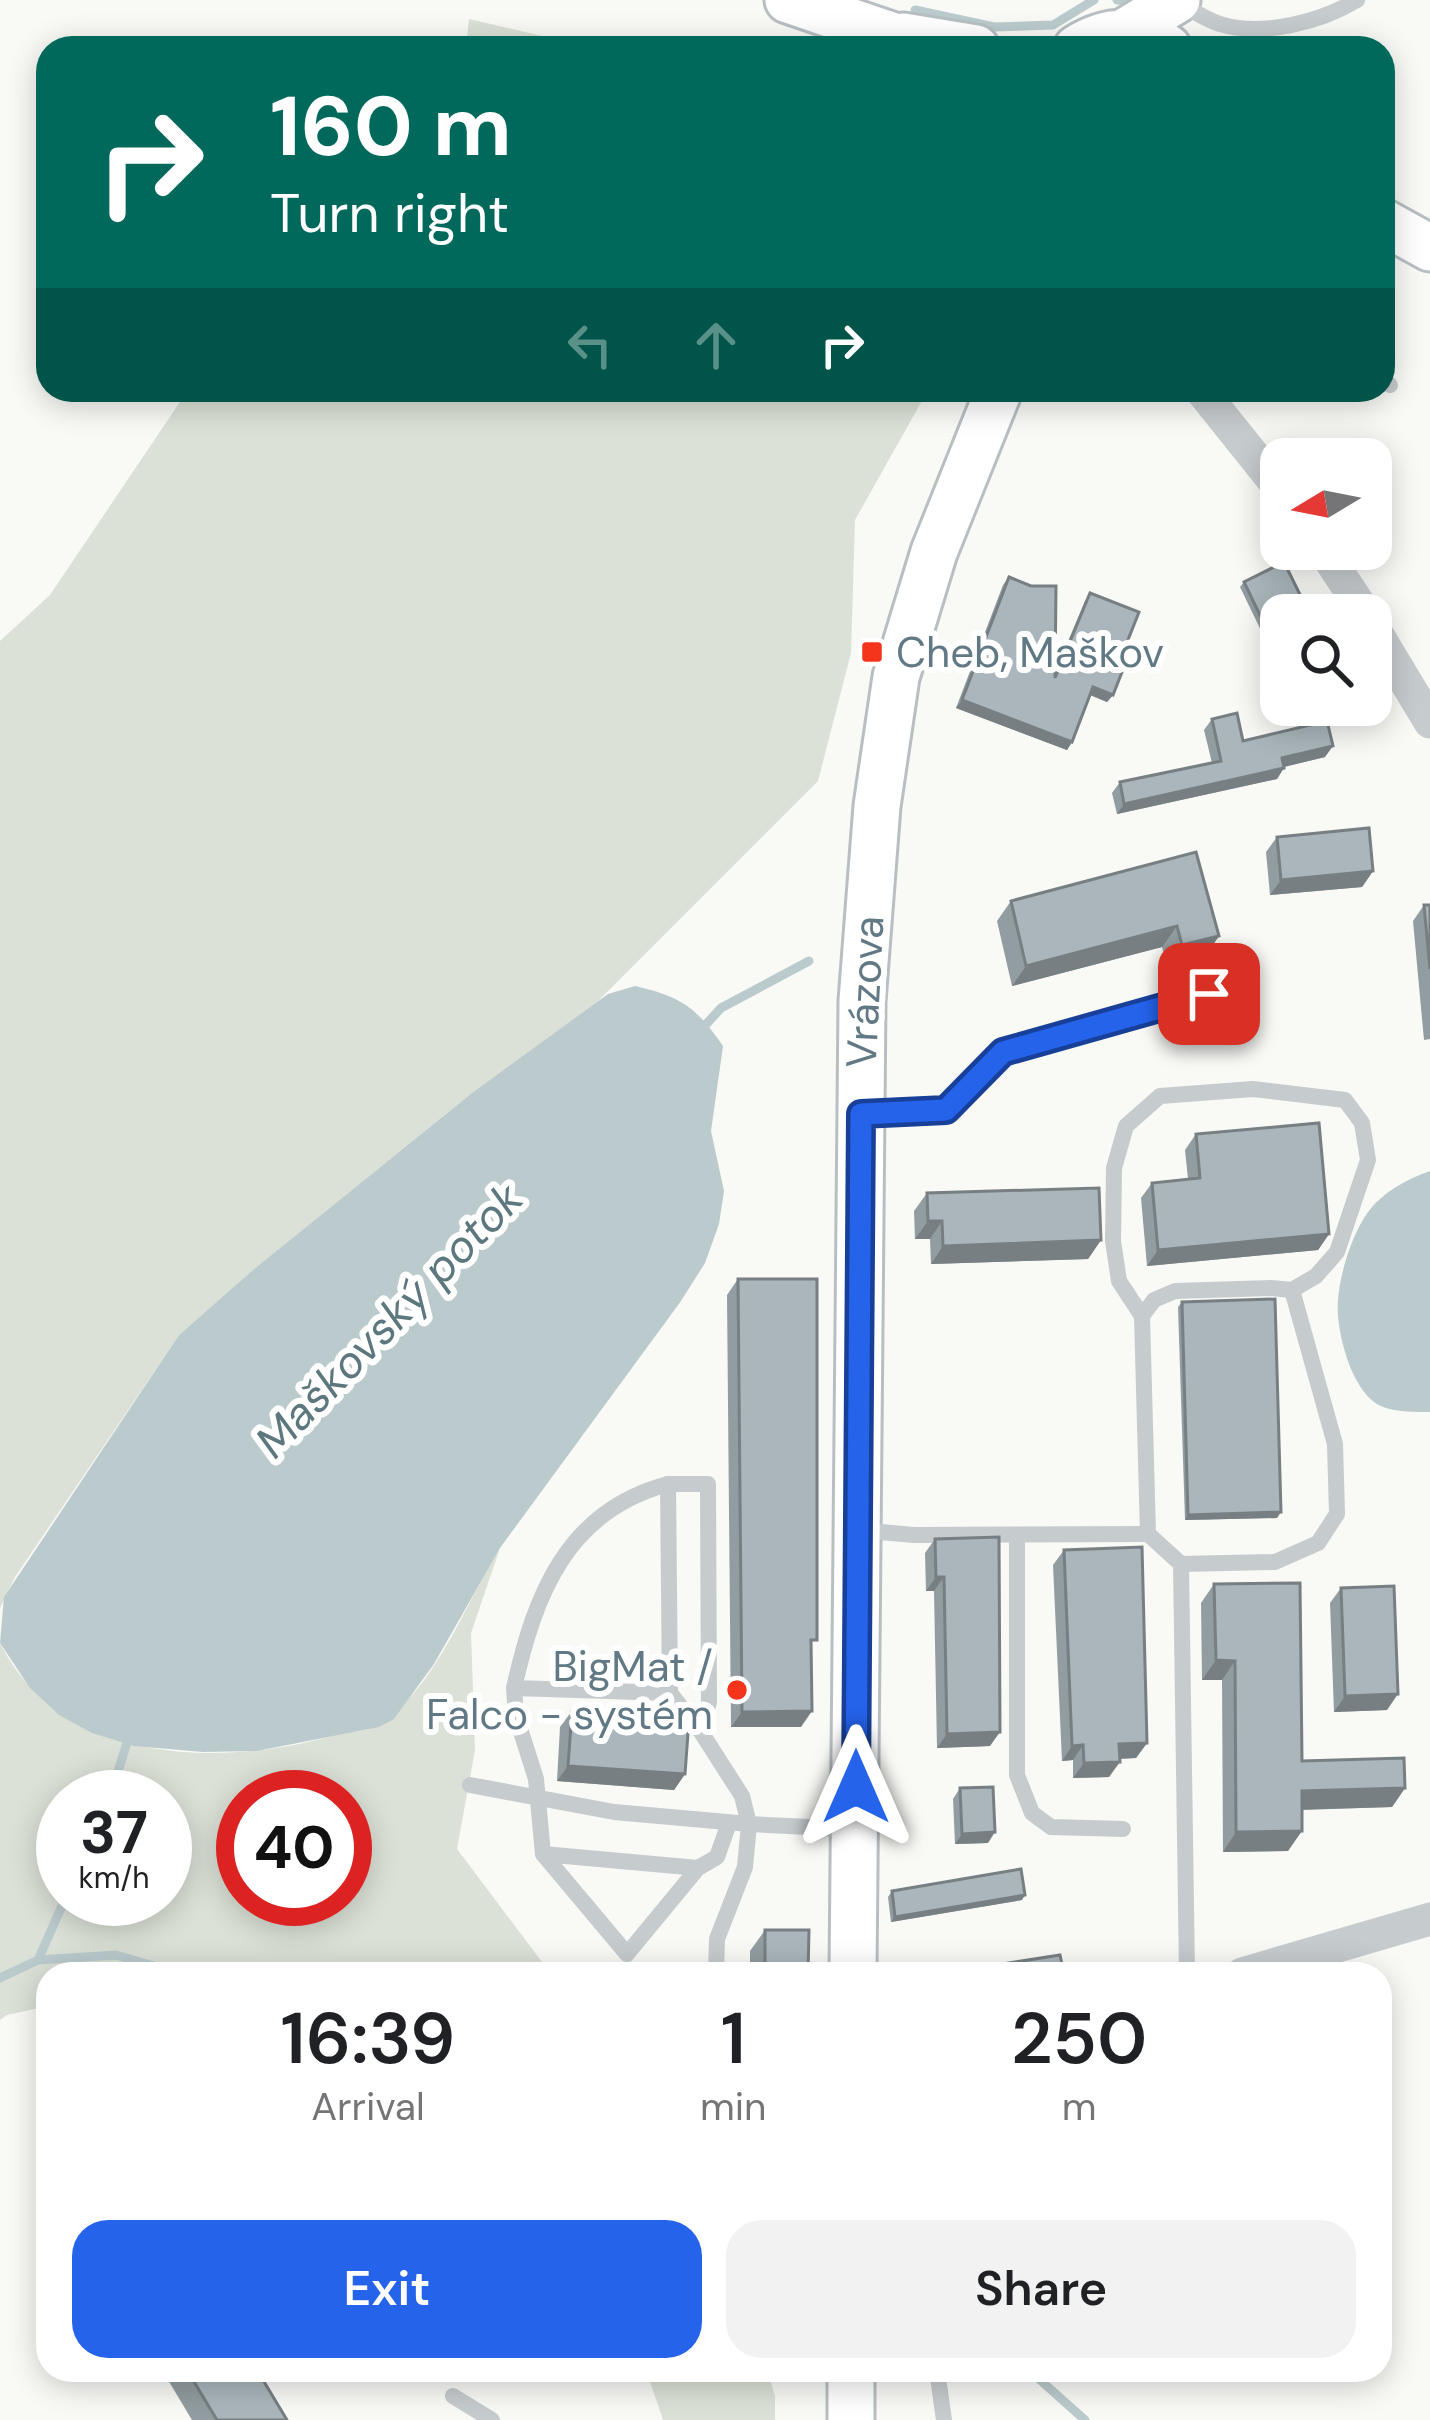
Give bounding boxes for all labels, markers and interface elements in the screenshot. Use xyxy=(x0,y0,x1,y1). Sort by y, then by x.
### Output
text: 160 m xyxy=(270,72,512,181)
icon: right xyxy=(72,84,228,240)
text: Turn right xyxy=(270,178,509,249)
icon: left xyxy=(557,312,623,378)
icon: ahead xyxy=(683,312,749,378)
icon: right xyxy=(809,312,875,378)
north arrow xyxy=(1260,438,1392,570)
map controls xyxy=(1260,438,1392,726)
button: search xyxy=(1260,594,1392,726)
place label: Cheb, Maškov xyxy=(896,625,1164,680)
marker: Cheb, Maškov xyxy=(859,639,885,665)
street label: Vrázova xyxy=(834,915,896,1069)
pin xyxy=(1158,943,1260,1045)
icon: arrive xyxy=(1176,961,1242,1027)
water label: Maškovský potok xyxy=(242,1169,536,1470)
place label: BigMat / Falco - systém xyxy=(426,1639,713,1742)
marker: BigMat / Falco - systém xyxy=(724,1677,750,1703)
position arrow xyxy=(793,1724,919,1850)
speed limit sign: 40 xyxy=(216,1770,372,1926)
text: 37 xyxy=(80,1793,148,1872)
text: km/h xyxy=(79,1858,149,1897)
text: 16:39 xyxy=(281,1992,455,2085)
text: 1 xyxy=(721,1992,746,2085)
text: 250 xyxy=(1011,1992,1147,2085)
text: Arrival xyxy=(311,2081,425,2132)
text: min xyxy=(700,2081,766,2132)
text: m xyxy=(1062,2081,1097,2132)
button: Exit xyxy=(72,2220,702,2358)
button: Share xyxy=(726,2220,1356,2358)

